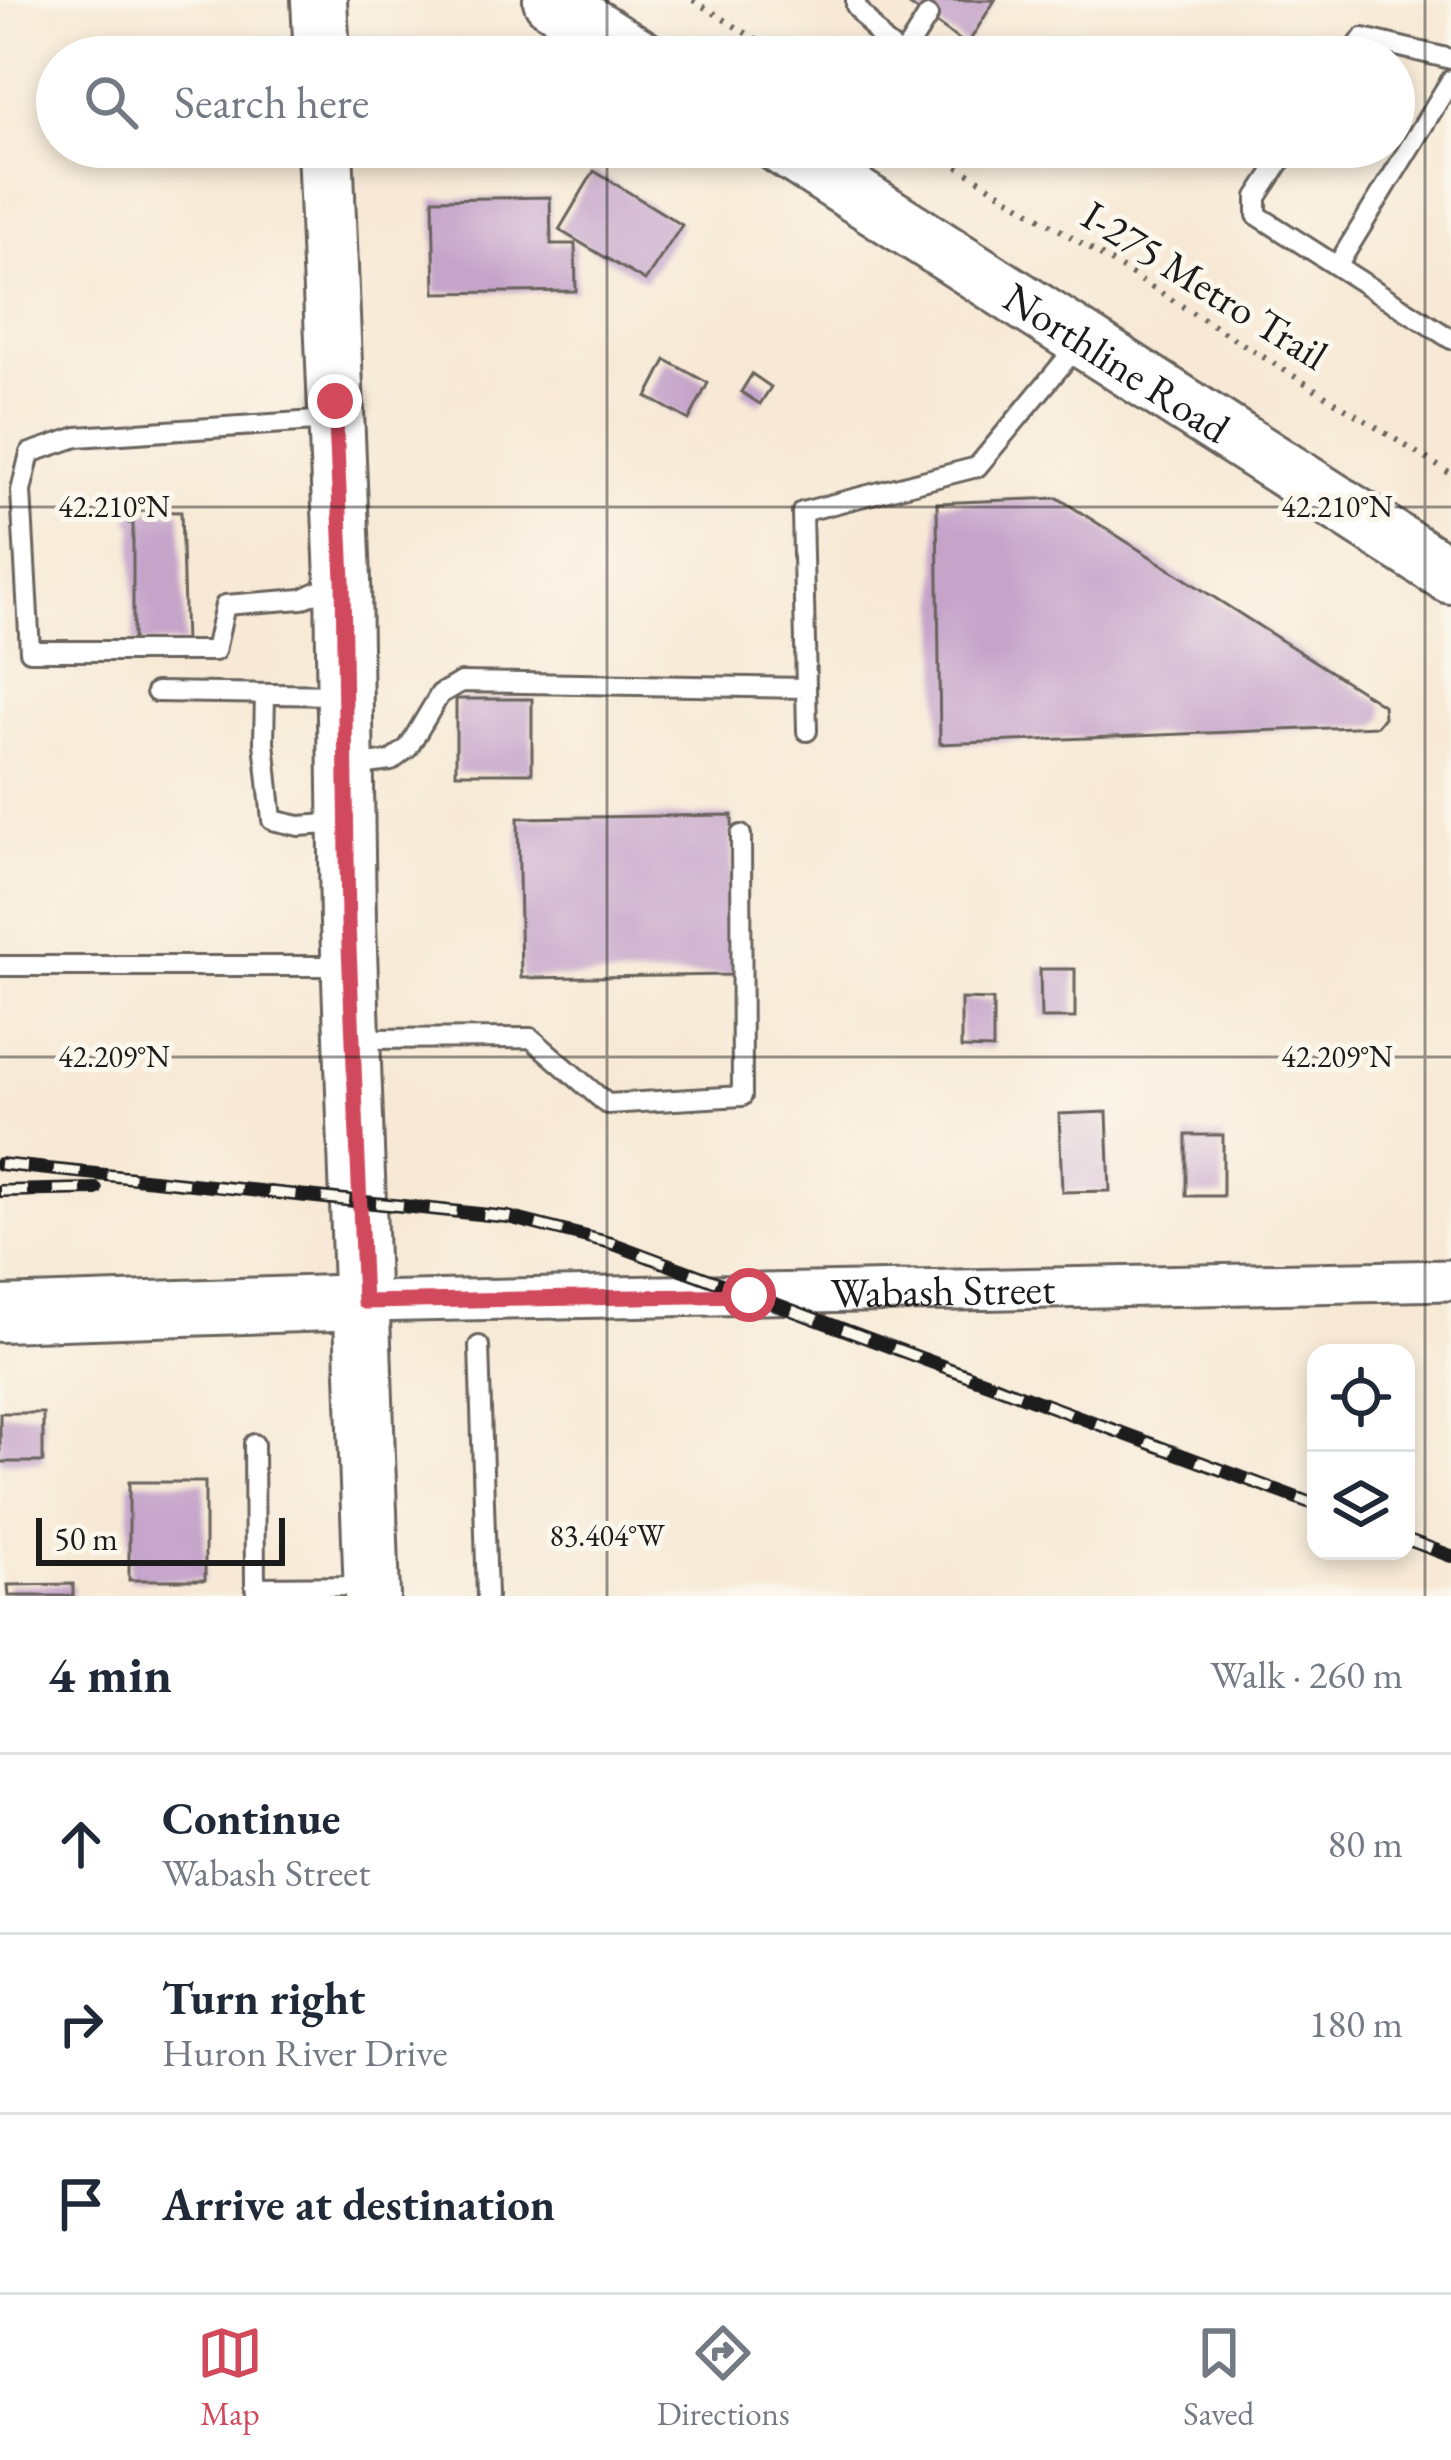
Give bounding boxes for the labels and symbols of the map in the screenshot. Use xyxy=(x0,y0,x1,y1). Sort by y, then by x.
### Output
street label: I-275 Metro Trail xyxy=(1072,188,1338,382)
street label: Northline Road xyxy=(993,269,1241,455)
route end xyxy=(308,374,362,428)
text: 42.210°N xyxy=(58,487,170,526)
text: 42.210°N xyxy=(1281,487,1393,526)
text: 42.209°N xyxy=(58,1037,170,1076)
text: 42.209°N xyxy=(1281,1037,1393,1076)
street label: Wabash Street xyxy=(830,1261,1056,1320)
route start xyxy=(722,1268,776,1322)
scale bar xyxy=(36,1512,285,1565)
text: 83.404°W xyxy=(549,1516,665,1555)

